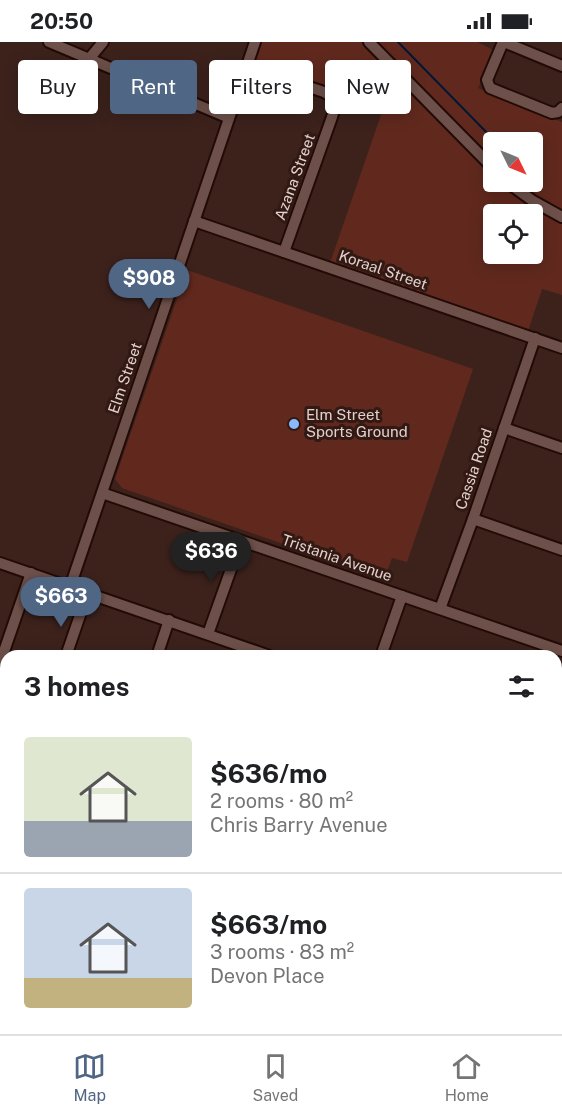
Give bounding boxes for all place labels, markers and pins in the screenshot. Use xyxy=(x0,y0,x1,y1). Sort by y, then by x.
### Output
pin: $908 xyxy=(113,259,185,310)
place label: Elm Street Sports Ground xyxy=(306,406,408,440)
marker: Elm Street Sports Ground xyxy=(287,417,301,431)
pin: $636 xyxy=(175,532,247,583)
pin: $663 xyxy=(25,577,97,628)

